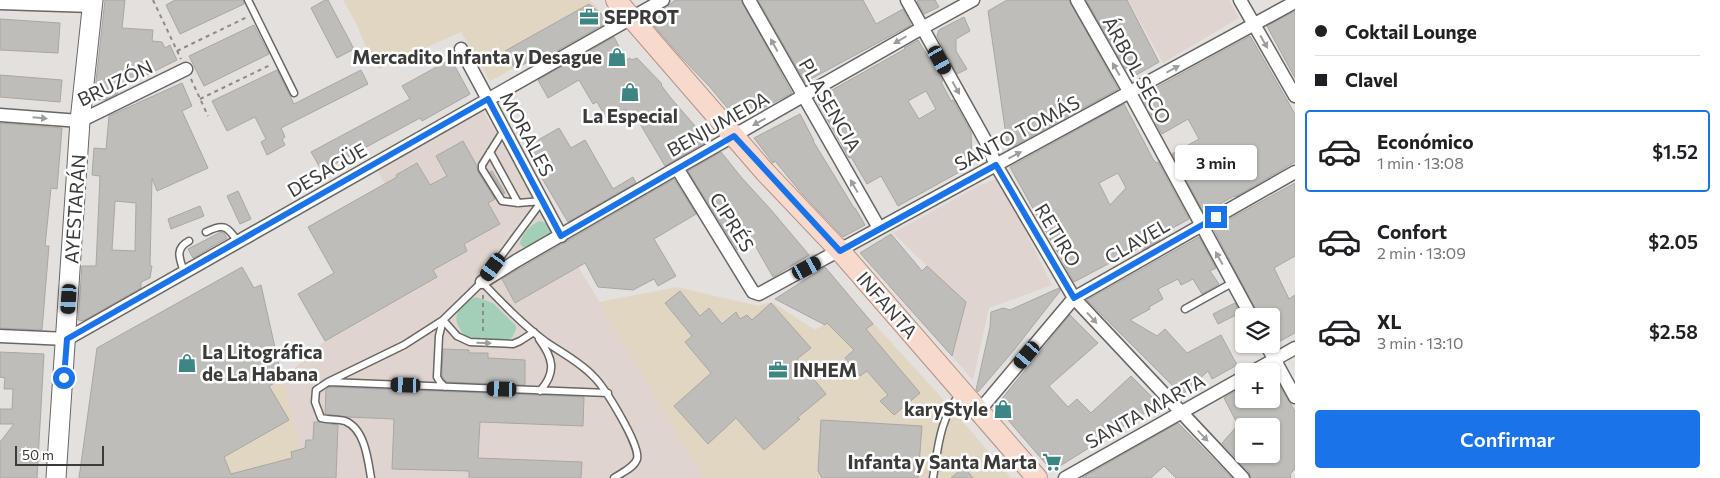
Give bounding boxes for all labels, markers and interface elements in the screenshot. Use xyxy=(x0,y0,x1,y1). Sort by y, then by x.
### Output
place label: SEPROT xyxy=(604,5,679,28)
office icon: SEPROT xyxy=(578,6,600,28)
street label: ÁRBOL SECO xyxy=(1099,12,1176,127)
text: Coktail Lounge xyxy=(1345,20,1477,43)
one-way arrow xyxy=(893,36,906,45)
one-way arrow xyxy=(1260,36,1269,49)
one-way arrow xyxy=(770,38,778,52)
car xyxy=(926,43,953,77)
place label: Mercadito Infanta y Desague xyxy=(352,45,602,68)
shop icon: Mercadito Infanta y Desague xyxy=(606,46,628,68)
street label: BRUZÓN xyxy=(73,54,156,111)
street label: PLASENCIA xyxy=(794,54,866,156)
one-way arrow xyxy=(1112,63,1121,76)
one-way arrow xyxy=(1166,65,1179,74)
text: Clavel xyxy=(1345,68,1398,91)
shop icon: La Especial xyxy=(619,81,641,103)
one-way arrow xyxy=(952,81,960,96)
street label: BENJUMEDA xyxy=(663,86,773,161)
street label: MORALES xyxy=(496,88,559,180)
street label: SANTO TOMÁS xyxy=(950,90,1083,175)
place label: La Especial xyxy=(582,104,678,127)
one-way arrow xyxy=(32,114,48,122)
one-way arrow xyxy=(753,117,766,126)
icon: car xyxy=(1317,129,1362,174)
text: Económico xyxy=(1377,130,1474,153)
street label: DESAGÜE xyxy=(283,138,371,202)
text: $1.52 xyxy=(1652,140,1698,163)
callout: 3 min xyxy=(1175,144,1257,180)
one-way arrow xyxy=(1007,151,1022,159)
street label: AYESTARÁN xyxy=(59,153,90,265)
text: 3 min xyxy=(1196,153,1236,172)
text: 1 min · 13:08 xyxy=(1377,153,1464,172)
one-way arrow xyxy=(850,180,859,193)
street label: CIPRÉS xyxy=(705,188,760,256)
street label: RETIRO xyxy=(1031,199,1086,270)
route end xyxy=(1205,206,1227,228)
street label: CLAVEL xyxy=(1100,213,1173,268)
icon: car xyxy=(1317,219,1362,264)
text: Confort xyxy=(1377,220,1447,243)
text: $2.05 xyxy=(1648,230,1698,253)
text: 2 min · 13:09 xyxy=(1377,243,1466,262)
car xyxy=(478,250,507,284)
one-way arrow xyxy=(1215,251,1223,266)
car xyxy=(790,254,823,282)
street label: INFANTA xyxy=(852,267,923,343)
car xyxy=(60,284,77,314)
map controls xyxy=(1235,308,1280,463)
button: layers xyxy=(1235,308,1280,353)
icon: car xyxy=(1317,309,1362,354)
text: XL xyxy=(1377,310,1402,333)
one-way arrow xyxy=(1086,311,1098,323)
text: $2.58 xyxy=(1649,320,1698,343)
text: 3 min · 13:10 xyxy=(1377,333,1463,352)
car xyxy=(1011,339,1042,371)
place label: La Litográfica de La Habana xyxy=(202,340,323,385)
one-way arrow xyxy=(476,340,492,348)
shop icon: La Litográfica de La Habana xyxy=(176,352,198,374)
place label: INHEM xyxy=(793,358,857,381)
office icon: INHEM xyxy=(767,359,789,381)
button: + xyxy=(1235,363,1280,408)
route start xyxy=(53,367,75,389)
street label: SANTA MARTA xyxy=(1081,368,1209,453)
car xyxy=(390,377,421,393)
car xyxy=(486,381,517,397)
place label: karyStyle xyxy=(904,397,988,420)
shop icon: karyStyle xyxy=(992,398,1014,420)
button: Confirmar xyxy=(1315,410,1700,468)
button: − xyxy=(1235,418,1280,463)
one-way arrow xyxy=(1197,430,1209,442)
scale bar xyxy=(15,443,104,466)
text: 50 m xyxy=(22,446,54,463)
place label: Infanta y Santa Marta xyxy=(848,450,1037,473)
supermarket icon: Infanta y Santa Marta xyxy=(1041,451,1063,473)

